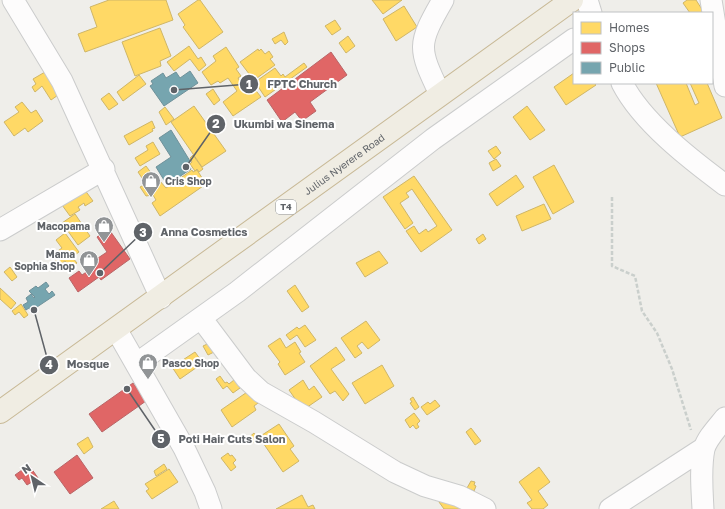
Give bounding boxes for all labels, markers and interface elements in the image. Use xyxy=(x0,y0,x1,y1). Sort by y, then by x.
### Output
legend xyxy=(573,12,713,84)
text: Homes xyxy=(609,20,649,35)
text: Shops xyxy=(609,40,645,55)
text: Public xyxy=(609,60,646,75)
callout: FPTC Church xyxy=(239,73,345,96)
text: 1 xyxy=(246,77,252,92)
text: FPTC Church xyxy=(267,77,337,90)
callout: Ukumbi wa Sinema xyxy=(206,112,343,135)
text: 2 xyxy=(212,116,220,131)
text: Ukumbi wa Sinema xyxy=(234,117,334,130)
street label: Julius Nyerere Road xyxy=(301,131,387,197)
shop icon: Cris Shop xyxy=(140,170,162,198)
place label: Cris Shop xyxy=(165,175,212,187)
road number: T4 xyxy=(276,200,296,214)
shop icon: Macopama xyxy=(93,215,115,243)
place label: Macopama xyxy=(37,220,90,232)
callout: Anna Cosmetics xyxy=(133,221,255,244)
text: 3 xyxy=(139,225,147,240)
text: Anna Cosmetics xyxy=(161,225,247,238)
place label: Mama Sophia Shop xyxy=(14,248,75,272)
shop icon: Mama Sophia Shop xyxy=(78,249,100,277)
shop icon: Pasco Shop xyxy=(137,352,159,380)
callout: Mosque xyxy=(39,353,117,376)
text: 4 xyxy=(45,357,53,372)
text: Mosque xyxy=(67,357,110,370)
place label: Pasco Shop xyxy=(162,357,219,369)
callout: Poti Hair Cuts Salon xyxy=(151,427,294,450)
text: 5 xyxy=(157,431,165,446)
text: Poti Hair Cuts Salon xyxy=(178,432,286,445)
north arrow xyxy=(12,457,52,497)
text: N xyxy=(19,461,33,476)

